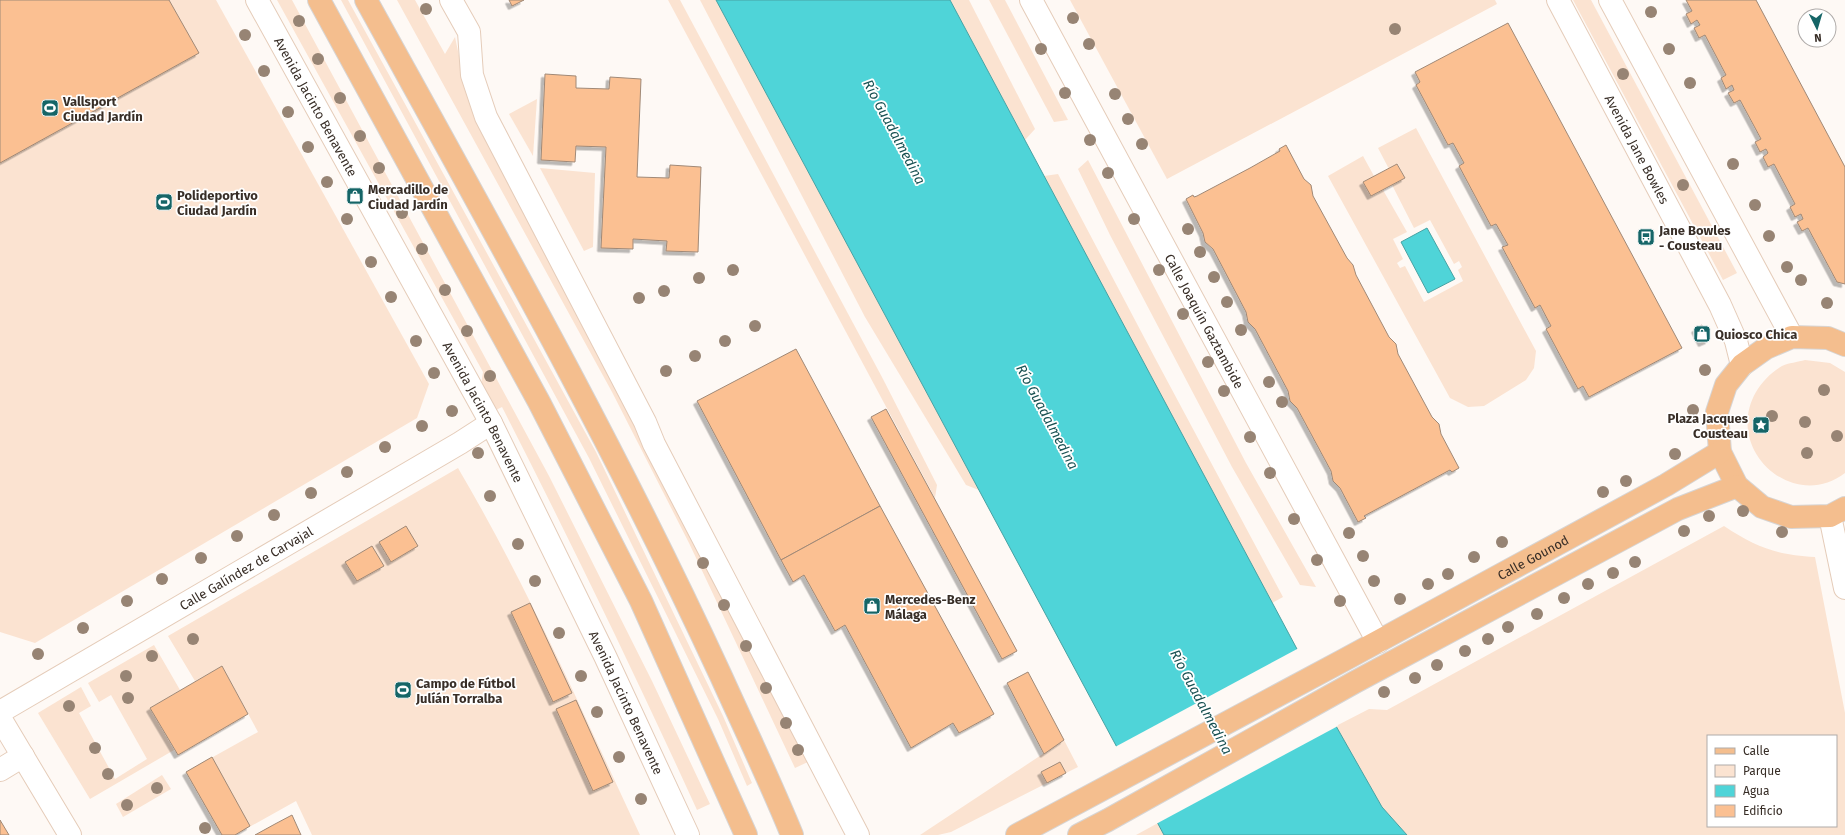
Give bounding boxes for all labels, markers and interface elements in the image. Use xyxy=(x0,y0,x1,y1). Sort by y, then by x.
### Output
north arrow xyxy=(1797,8,1837,48)
text: N xyxy=(1814,31,1822,44)
street label: Avenida Jacinto Benavente xyxy=(272,35,361,179)
water label: Río Guadalmedina xyxy=(859,77,929,187)
street label: Avenida Jane Bowles xyxy=(1602,92,1672,206)
place label: Vallsport Ciudad Jardín xyxy=(62,94,143,124)
sports icon: Vallsport Ciudad Jardín xyxy=(40,98,60,118)
place label: Mercadillo de Ciudad Jardín xyxy=(368,182,448,212)
shop icon: Mercadillo de Ciudad Jardín xyxy=(345,186,365,206)
place label: Polideportivo Ciudad Jardín xyxy=(177,188,258,218)
sports icon: Polideportivo Ciudad Jardín xyxy=(154,192,174,212)
place label: Jane Bowles - Cousteau xyxy=(1658,223,1731,253)
bus stop icon: Jane Bowles - Cousteau xyxy=(1636,227,1656,247)
street label: Calle Joaquín Gaztambide xyxy=(1162,251,1247,391)
shop icon: Quiosco Chica xyxy=(1692,324,1712,344)
place label: Quiosco Chica xyxy=(1715,327,1797,342)
street label: Avenida Jacinto Benavente xyxy=(440,339,526,485)
water label: Río Guadalmedina xyxy=(1012,362,1082,472)
place label: Plaza Jacques Cousteau xyxy=(1668,411,1749,441)
place icon: Plaza Jacques Cousteau xyxy=(1751,415,1771,435)
street label: Calle Galíndez de Carvajal xyxy=(177,523,315,613)
street label: Calle Gounod xyxy=(1495,532,1571,583)
place label: Mercedes-Benz Málaga xyxy=(885,592,975,622)
shop icon: Mercedes-Benz Málaga xyxy=(862,596,882,616)
street label: Avenida Jacinto Benavente xyxy=(586,628,666,777)
water label: Río Guadalmedina xyxy=(1166,647,1236,757)
place label: Campo de Fútbol Julíán Torralba xyxy=(415,676,516,706)
sports icon: Campo de Fútbol Julíán Torralba xyxy=(393,680,413,700)
legend xyxy=(1707,735,1837,827)
text: Calle xyxy=(1743,744,1770,758)
text: Parque xyxy=(1743,764,1781,778)
text: Agua xyxy=(1743,784,1770,798)
text: Edificio xyxy=(1743,804,1783,818)

